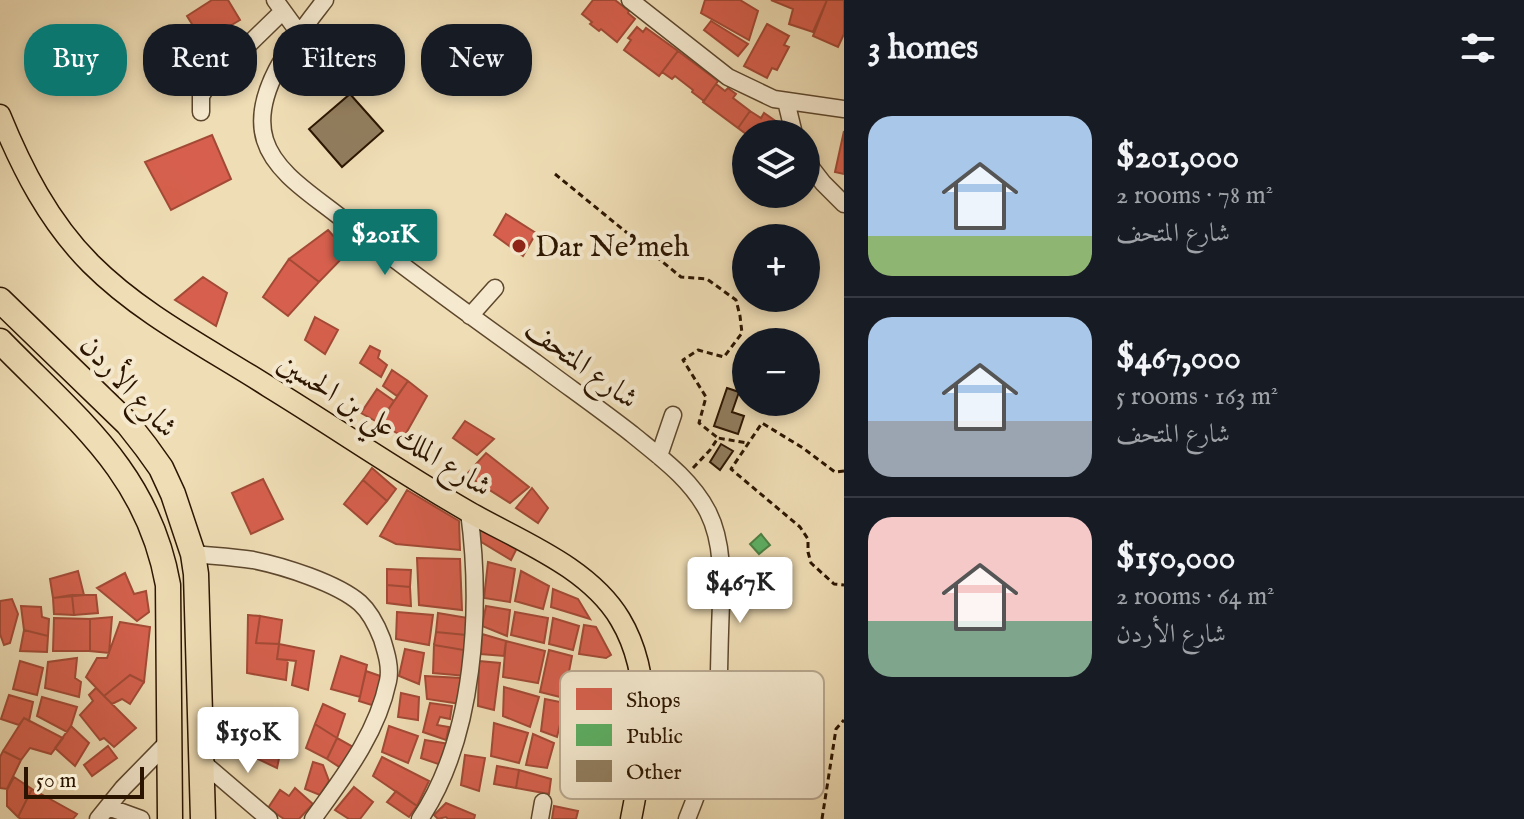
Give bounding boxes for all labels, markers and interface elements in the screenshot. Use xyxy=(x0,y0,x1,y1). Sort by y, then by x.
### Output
chip: Buy xyxy=(24,24,127,96)
chip: Rent xyxy=(143,24,257,96)
chip: Filters xyxy=(273,24,405,96)
chip: New xyxy=(421,24,532,96)
icon: filters xyxy=(1456,26,1500,70)
text: 3 homes xyxy=(868,27,978,70)
map controls xyxy=(732,120,820,416)
button: layers xyxy=(732,120,820,208)
text: $201,000 xyxy=(1116,136,1239,179)
icon: home xyxy=(932,148,1028,244)
text: 2 rooms · 78 m² xyxy=(1116,179,1273,212)
pin: $201K xyxy=(329,209,441,277)
text: شارع المتحف xyxy=(1116,217,1230,250)
text: $201K xyxy=(351,218,419,251)
button: + xyxy=(732,224,820,312)
place label: Dar Ne'meh xyxy=(535,229,690,267)
marker: Dar Ne'meh xyxy=(510,237,528,255)
street label: شارع المتحف xyxy=(514,311,645,422)
street label: شارع الأردن xyxy=(67,325,188,450)
button: − xyxy=(732,328,820,416)
text: $467,000 xyxy=(1116,337,1241,380)
street label: شارع الملك علي بن الحسين xyxy=(266,345,498,514)
icon: home xyxy=(932,349,1028,445)
text: 5 rooms · 163 m² xyxy=(1116,380,1278,413)
text: شارع المتحف xyxy=(1116,418,1230,451)
text: $150,000 xyxy=(1116,537,1236,580)
icon: home xyxy=(932,549,1028,645)
pin: $467K xyxy=(684,557,796,625)
text: $467K xyxy=(705,566,775,599)
text: 2 rooms · 64 m² xyxy=(1116,580,1275,613)
text: شارع الأردن xyxy=(1116,618,1226,651)
legend xyxy=(560,671,824,799)
text: Shops xyxy=(626,687,680,715)
pin: $150K xyxy=(192,707,304,775)
text: $150K xyxy=(216,716,280,749)
text: Public xyxy=(626,723,683,751)
text: Other xyxy=(626,759,682,787)
scale bar xyxy=(24,763,144,799)
text: 50 m xyxy=(36,767,77,795)

